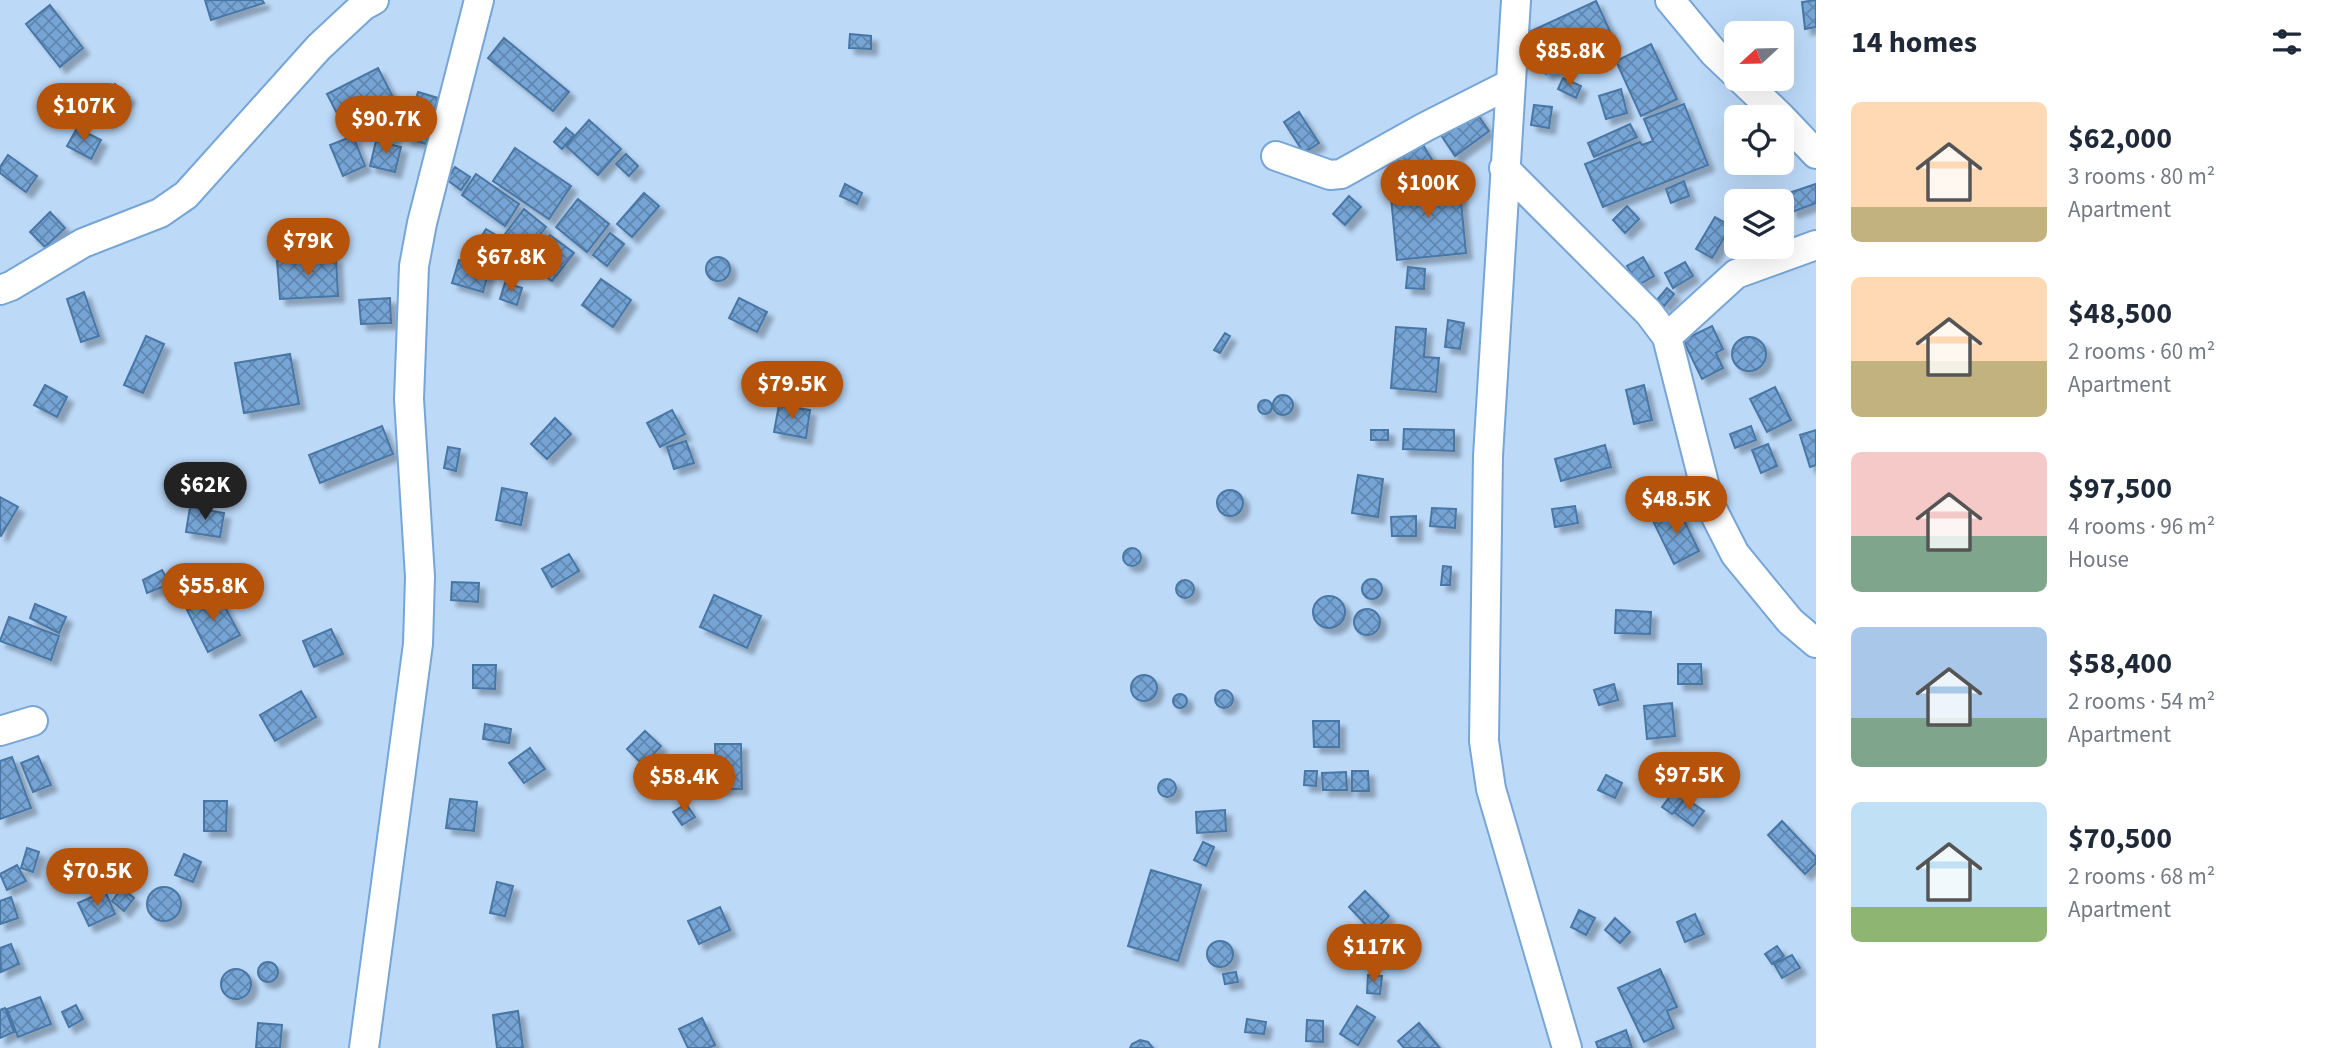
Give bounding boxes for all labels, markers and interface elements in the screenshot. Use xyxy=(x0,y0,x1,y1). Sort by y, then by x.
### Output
north arrow xyxy=(1724,21,1794,91)
map controls xyxy=(1724,21,1794,259)
text: 14 homes xyxy=(1851,21,1977,64)
icon: filters xyxy=(2268,23,2306,61)
pin: $85.8K xyxy=(1513,28,1627,88)
text: $85.8K xyxy=(1535,34,1605,67)
pin: $107K xyxy=(35,83,133,143)
text: $107K xyxy=(53,89,115,122)
pin: $90.7K xyxy=(329,96,443,156)
text: $90.7K xyxy=(351,102,421,135)
button: locate xyxy=(1724,105,1794,175)
text: $62,000 xyxy=(2068,117,2172,160)
icon: home xyxy=(1907,130,1991,214)
pin: $100K xyxy=(1379,160,1477,220)
text: 3 rooms · 80 m² xyxy=(2068,160,2215,193)
text: $100K xyxy=(1397,166,1459,199)
button: layers xyxy=(1724,189,1794,259)
text: Apartment xyxy=(2068,193,2171,226)
pin: $79K xyxy=(267,218,349,278)
text: $79K xyxy=(283,224,333,257)
pin: $67.8K xyxy=(454,234,568,294)
text: $67.8K xyxy=(476,240,546,273)
text: $48,500 xyxy=(2068,292,2172,335)
icon: home xyxy=(1907,305,1991,389)
text: 2 rooms · 60 m² xyxy=(2068,335,2215,368)
pin: $79.5K xyxy=(735,362,849,421)
text: $79.5K xyxy=(757,367,827,400)
text: Apartment xyxy=(2068,368,2171,401)
pin: $62K xyxy=(164,462,246,522)
text: $97,500 xyxy=(2068,467,2172,510)
text: $62K xyxy=(180,468,230,501)
pin: $48.5K xyxy=(1619,476,1733,536)
icon: home xyxy=(1907,480,1991,564)
text: $48.5K xyxy=(1641,482,1711,515)
text: 4 rooms · 96 m² xyxy=(2068,510,2215,543)
text: House xyxy=(2068,543,2129,576)
pin: $55.8K xyxy=(156,564,270,623)
text: $55.8K xyxy=(178,569,248,602)
text: $58,400 xyxy=(2068,642,2172,685)
icon: home xyxy=(1907,655,1991,739)
text: 2 rooms · 54 m² xyxy=(2068,685,2215,718)
text: Apartment xyxy=(2068,718,2171,751)
pin: $97.5K xyxy=(1632,752,1746,812)
pin: $58.4K xyxy=(627,754,741,814)
text: $97.5K xyxy=(1654,758,1724,791)
text: $58.4K xyxy=(649,760,719,793)
text: $70,500 xyxy=(2068,817,2172,860)
icon: home xyxy=(1907,830,1991,914)
pin: $70.5K xyxy=(40,848,154,908)
text: $70.5K xyxy=(62,854,132,887)
text: 2 rooms · 68 m² xyxy=(2068,860,2215,893)
text: Apartment xyxy=(2068,893,2171,926)
pin: $117K xyxy=(1325,925,1423,984)
text: $117K xyxy=(1343,930,1405,963)

